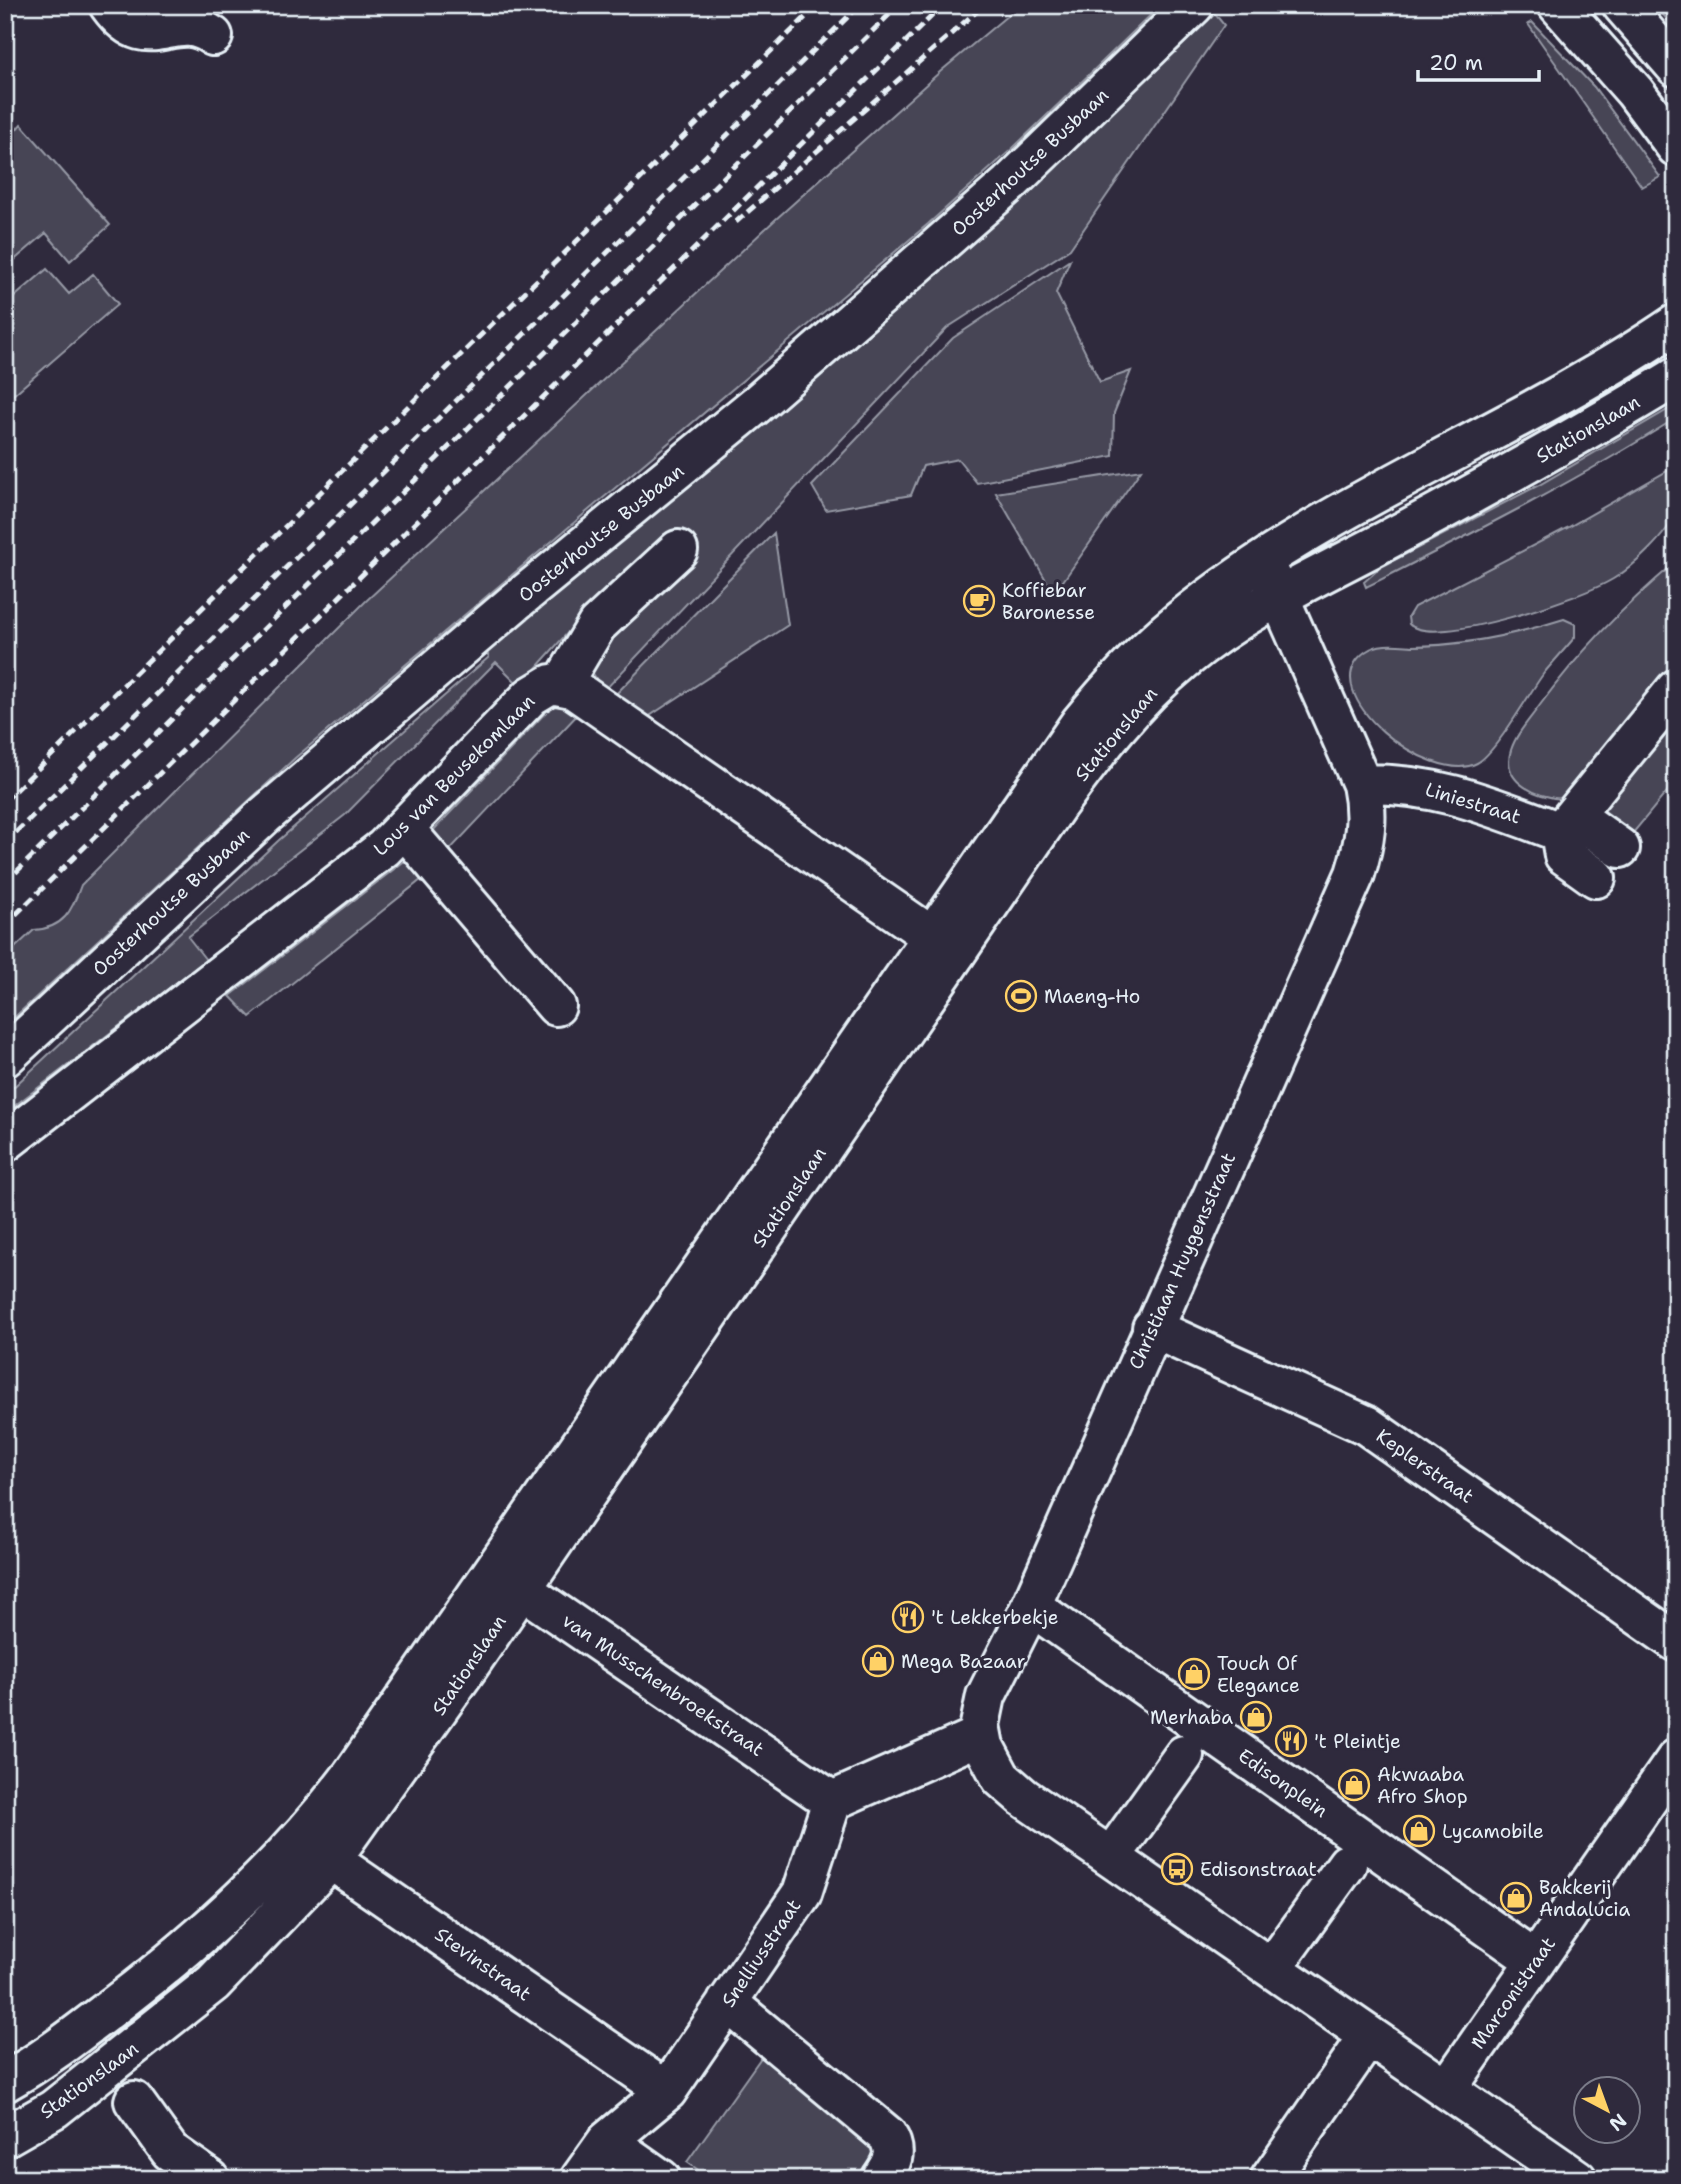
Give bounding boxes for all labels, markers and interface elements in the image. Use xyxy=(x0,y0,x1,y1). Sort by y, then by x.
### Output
scale bar xyxy=(1418,38,1539,82)
text: 20 m xyxy=(1429,49,1483,77)
street label: Oosterhoutse Busbaan xyxy=(946,83,1114,241)
street label: Stationslaan xyxy=(1532,389,1644,469)
street label: Oosterhoutse Busbaan xyxy=(513,458,689,608)
place label: Koffiebar Baronesse xyxy=(1002,578,1095,625)
cafe icon: Koffiebar Baronesse xyxy=(962,584,996,618)
street label: Stationslaan xyxy=(1069,682,1163,786)
street label: Lous van Beusekomlaan xyxy=(368,689,540,861)
street label: Liniestraat xyxy=(1422,777,1524,829)
street label: Oosterhoutse Busbaan xyxy=(87,823,255,981)
sports icon: Maeng-Ho xyxy=(1004,979,1038,1013)
place label: Maeng-Ho xyxy=(1044,984,1140,1009)
street label: Stationslaan xyxy=(746,1142,832,1252)
street label: Christiaan Huygensstraat xyxy=(1123,1149,1241,1373)
street label: Keplerstraat xyxy=(1371,1423,1479,1509)
restaurant icon: 't Lekkerbekje xyxy=(891,1600,925,1634)
place label: 't Lekkerbekje xyxy=(931,1605,1058,1630)
street label: van Musschenbroekstraat xyxy=(557,1608,769,1762)
street label: Stationslaan xyxy=(426,1610,512,1720)
shop icon: Mega Bazaar xyxy=(861,1644,895,1678)
place label: Mega Bazaar xyxy=(901,1649,1025,1674)
place label: Touch Of Elegance xyxy=(1217,1651,1300,1698)
shop icon: Touch Of Elegance xyxy=(1177,1657,1211,1691)
shop icon: Merhaba xyxy=(1239,1700,1273,1734)
place label: Merhaba xyxy=(1150,1705,1233,1730)
restaurant icon: 't Pleintje xyxy=(1274,1724,1308,1758)
place label: 't Pleintje xyxy=(1314,1729,1401,1754)
street label: Edisonplein xyxy=(1233,1743,1333,1823)
place label: Akwaaba Afro Shop xyxy=(1377,1762,1468,1809)
shop icon: Akwaaba Afro Shop xyxy=(1337,1768,1371,1802)
shop icon: Lycamobile xyxy=(1402,1814,1436,1848)
place label: Lycamobile xyxy=(1442,1819,1544,1844)
bus stop icon: Edisonstraat xyxy=(1160,1852,1194,1886)
place label: Edisonstraat xyxy=(1200,1857,1317,1882)
place label: Bakkerij Andalucia xyxy=(1539,1875,1630,1922)
shop icon: Bakkerij Andalucia xyxy=(1499,1881,1533,1915)
street label: Snelliusstraat xyxy=(716,1894,806,2012)
street label: Stevinstraat xyxy=(430,1922,536,2006)
street label: Marconistraat xyxy=(1465,1932,1561,2054)
street label: Stationslaan xyxy=(35,2036,143,2124)
north arrow xyxy=(1572,2076,1642,2146)
text: N xyxy=(1604,2108,1632,2137)

